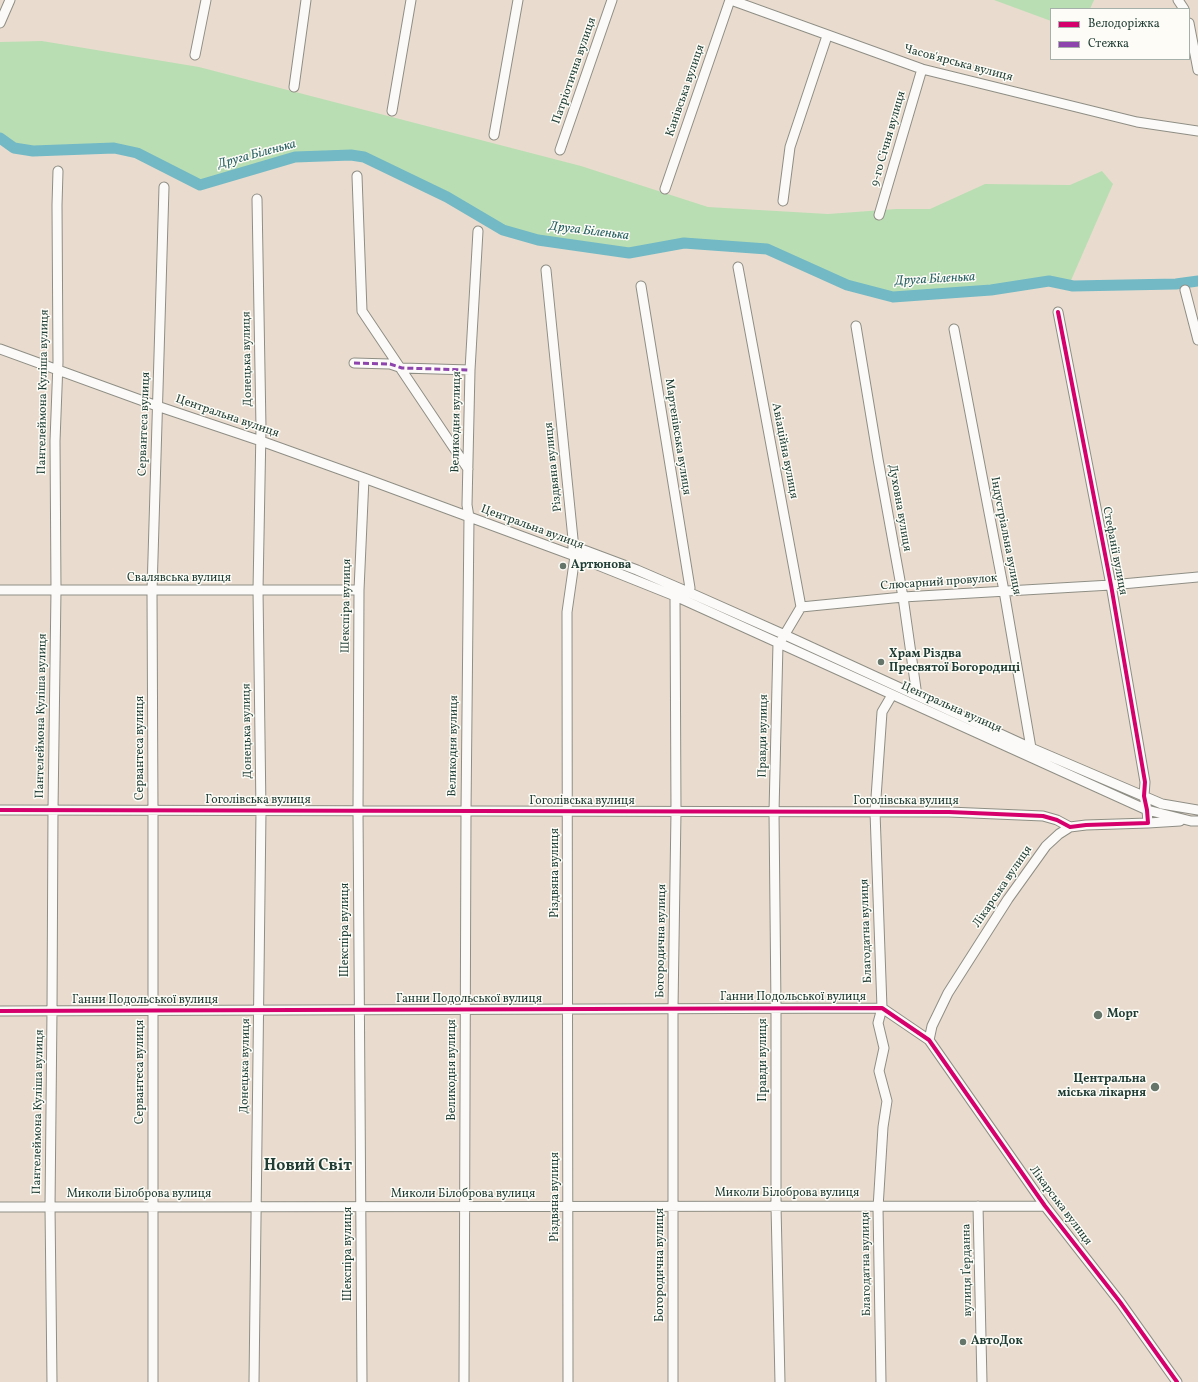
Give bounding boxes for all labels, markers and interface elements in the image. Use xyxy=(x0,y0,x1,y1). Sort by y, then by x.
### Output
legend xyxy=(1050,8,1190,60)
street label: Патріотична вулиця xyxy=(550,16,600,126)
text: Велодоріжка xyxy=(1088,16,1160,32)
text: Стежка xyxy=(1088,36,1129,52)
street label: Канівська вулиця xyxy=(664,43,708,139)
street label: Часов'ярська вулиця xyxy=(902,43,1014,85)
street label: 9-го Січня вулиця xyxy=(868,90,910,188)
water label: Друга Біленька xyxy=(216,137,298,173)
water label: Друга Біленька xyxy=(548,219,630,245)
water label: Друга Біленька xyxy=(894,270,976,290)
street label: Пантелеймона Куліша вулиця xyxy=(35,309,53,475)
street label: Донецька вулиця xyxy=(240,311,256,407)
street label: Великодня вулиця xyxy=(449,371,465,473)
street label: Сервантеса вулиця xyxy=(136,372,154,476)
street label: Мартенівська вулиця xyxy=(661,378,693,496)
street label: Центральна вулиця xyxy=(173,393,281,441)
street label: Авіаційна вулиця xyxy=(768,402,800,500)
street label: Різдвяна вулиця xyxy=(542,422,566,512)
street label: Духовна вулиця xyxy=(884,463,914,553)
street label: Індустріальна вулиця xyxy=(986,476,1024,596)
street label: Центральна вулиця xyxy=(479,503,585,553)
street label: Стефанії вулиця xyxy=(1098,506,1130,596)
street label: Шекспіра вулиця xyxy=(339,559,355,653)
place label: Артюнова xyxy=(571,559,631,573)
marker: Артюнова xyxy=(558,561,568,571)
street label: Свалявська вулиця xyxy=(127,572,231,586)
street label: Слюсарний провулок xyxy=(880,572,998,594)
street label: Пантелеймона Куліша вулиця xyxy=(33,633,51,799)
place label: Храм Різдва Пресвятої Богородиці xyxy=(889,648,1020,676)
marker: Храм Різдва Пресвятої Богородиці xyxy=(876,657,886,667)
street label: Центральна вулиця xyxy=(898,679,1004,737)
street label: Донецька вулиця xyxy=(240,683,256,779)
street label: Правди вулиця xyxy=(756,694,772,778)
street label: Великодня вулиця xyxy=(446,695,462,797)
street label: Сервантеса вулиця xyxy=(134,696,148,800)
street label: Гоголівська вулиця xyxy=(205,794,311,808)
street label: Гоголівська вулиця xyxy=(529,795,635,809)
street label: Гоголівська вулиця xyxy=(853,795,959,809)
street label: Різдвяна вулиця xyxy=(549,828,563,918)
street label: Лікарська вулиця xyxy=(970,843,1036,931)
street label: Благодатна вулиця xyxy=(858,878,876,984)
street label: Шекспіра вулиця xyxy=(339,883,353,977)
street label: Богородична вулиця xyxy=(654,884,670,998)
street label: Ганни Подольської вулиця xyxy=(720,991,866,1005)
street label: Ганни Подольської вулиця xyxy=(396,993,542,1007)
street label: Ганни Подольської вулиця xyxy=(72,994,218,1008)
place label: Морг xyxy=(1107,1008,1138,1022)
marker: Морг xyxy=(1092,1009,1104,1021)
street label: Донецька вулиця xyxy=(238,1018,254,1114)
street label: Правди вулиця xyxy=(757,1018,771,1102)
street label: Великодня вулиця xyxy=(446,1019,460,1121)
street label: Сервантеса вулиця xyxy=(134,1020,148,1124)
street label: Пантелеймона Куліша вулиця xyxy=(30,1029,48,1195)
place label: Центральна міська лікарня xyxy=(1058,1073,1146,1101)
marker: Центральна міська лікарня xyxy=(1149,1081,1161,1093)
street label: Різдвяна вулиця xyxy=(549,1152,563,1242)
district label: Новий Світ xyxy=(264,1157,352,1177)
street label: Лікарська вулиця xyxy=(1025,1163,1095,1249)
street label: Миколи Білоброва вулиця xyxy=(715,1187,859,1201)
street label: Миколи Білоброва вулиця xyxy=(67,1188,211,1202)
street label: Миколи Білоброва вулиця xyxy=(391,1188,535,1202)
street label: Шекспіра вулиця xyxy=(342,1207,356,1301)
street label: Богородична вулиця xyxy=(654,1208,668,1322)
street label: Благодатна вулиця xyxy=(859,1212,875,1316)
street label: вулиця Ґерданна xyxy=(960,1223,976,1317)
place label: АвтоДок xyxy=(971,1335,1023,1349)
marker: АвтоДок xyxy=(958,1337,968,1347)

